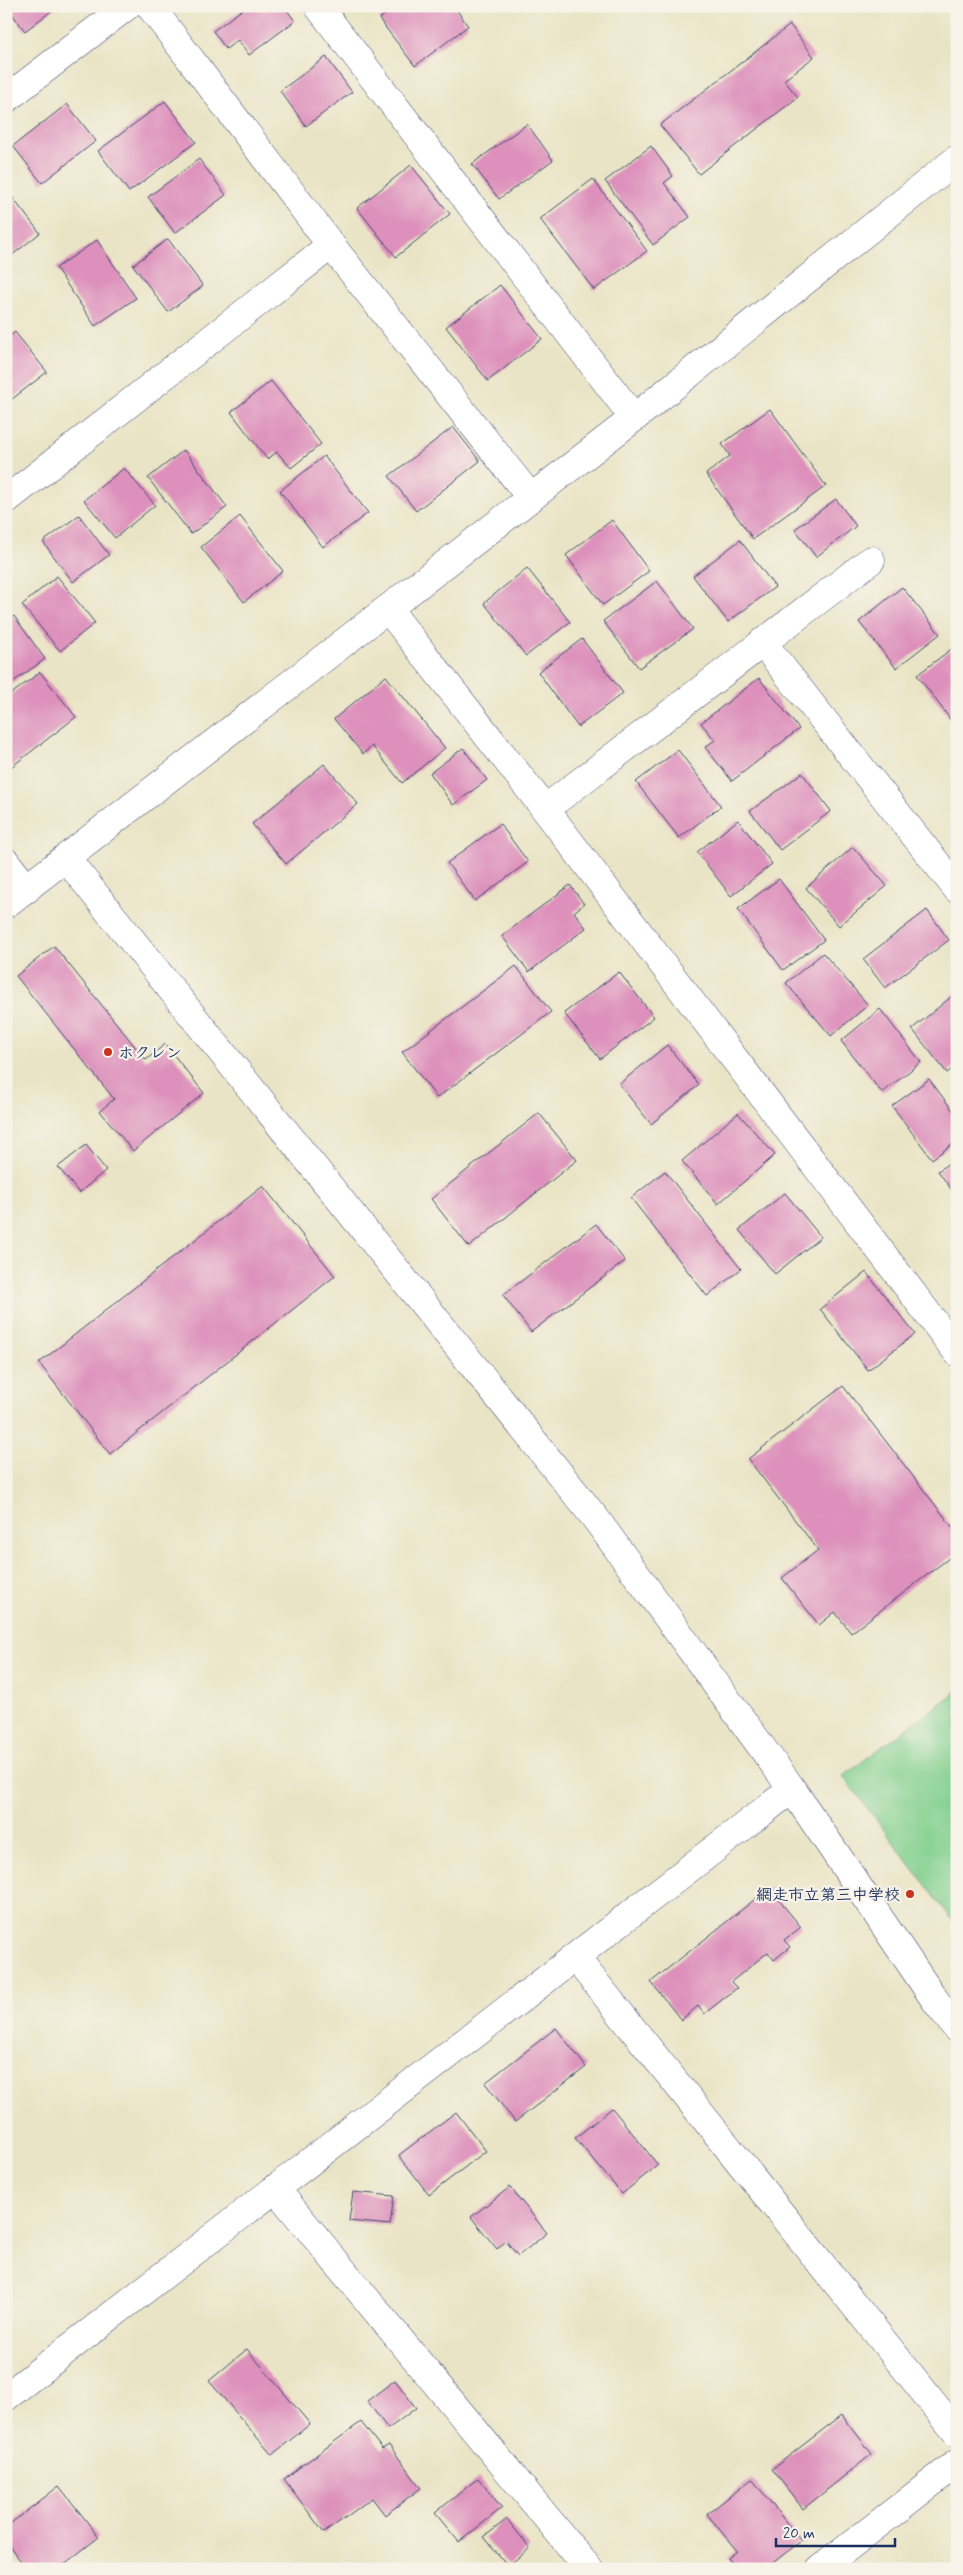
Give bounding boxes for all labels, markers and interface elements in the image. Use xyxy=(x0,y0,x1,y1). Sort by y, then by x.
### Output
place label: ホクレン xyxy=(118,1043,182,1064)
marker: ホクレン xyxy=(102,1046,114,1058)
place label: 網走市立第三中学校 xyxy=(756,1885,900,1906)
marker: 網走市立第三中学校 xyxy=(904,1888,916,1900)
scale bar xyxy=(776,2515,894,2547)
text: 20 m xyxy=(783,2524,815,2544)

